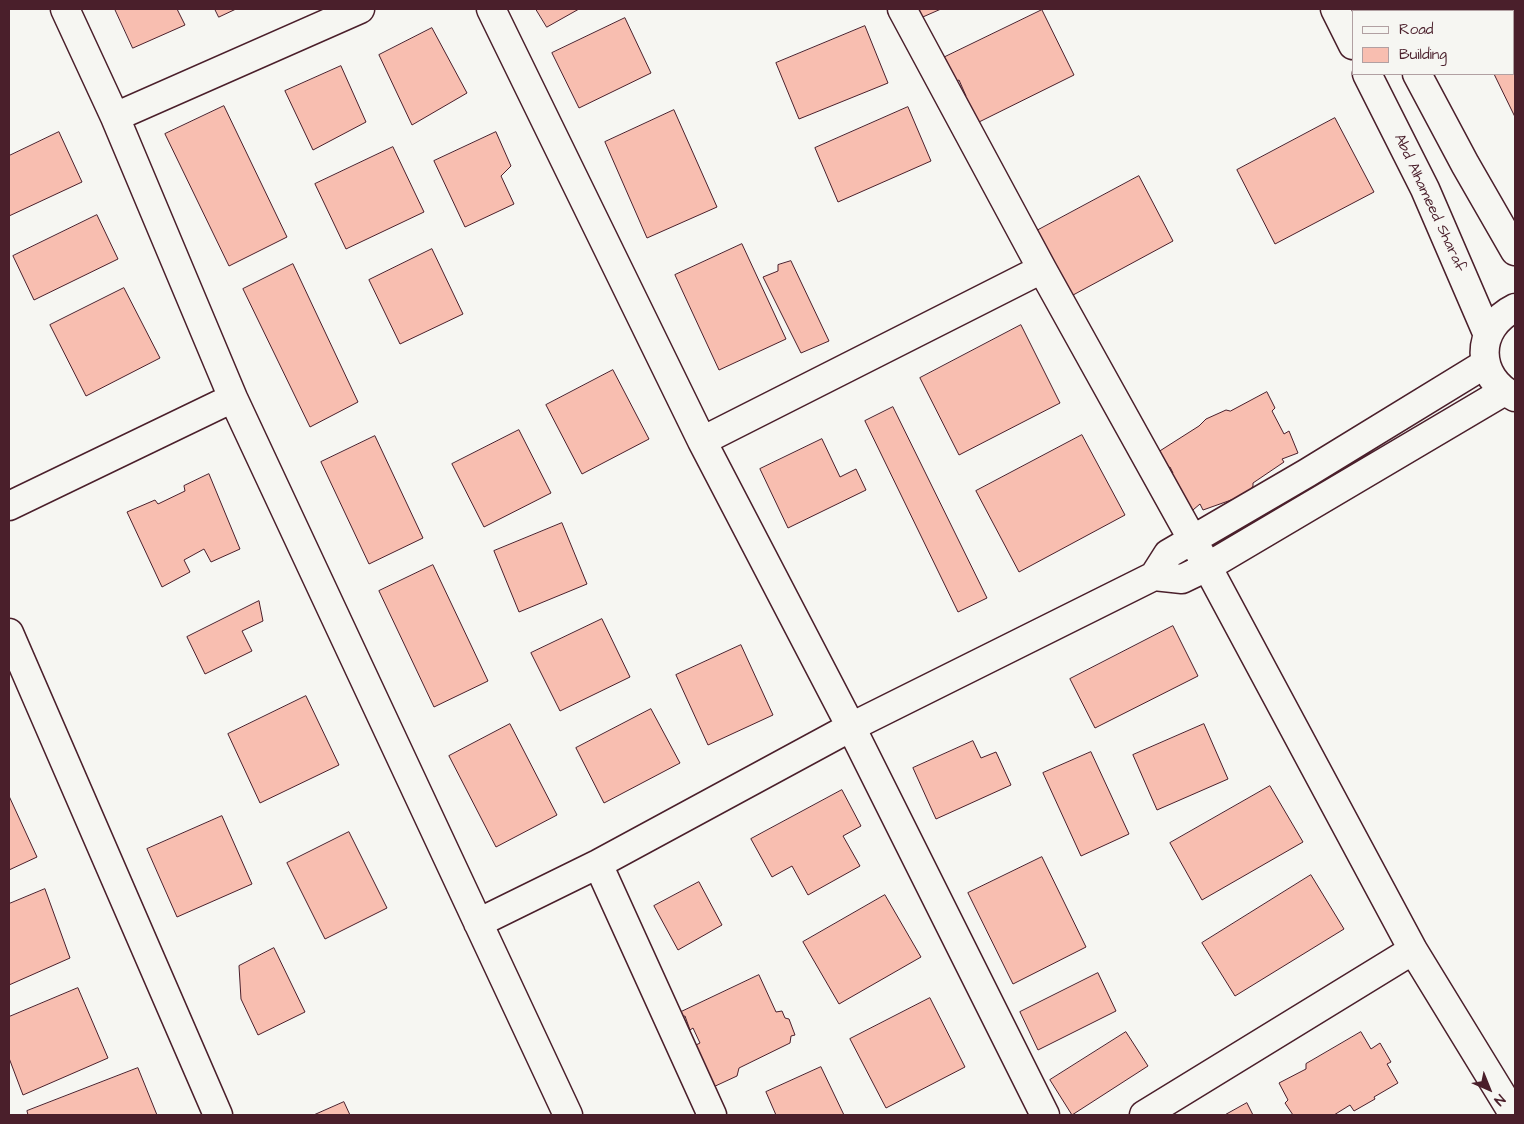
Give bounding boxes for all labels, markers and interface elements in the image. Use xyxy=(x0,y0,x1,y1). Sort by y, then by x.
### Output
legend xyxy=(1352,10,1514,75)
text: Road xyxy=(1399,19,1433,40)
text: Building xyxy=(1399,44,1447,65)
street label: Abd Alhameed Sharaf xyxy=(1389,131,1469,275)
north arrow xyxy=(1464,1064,1514,1114)
text: N xyxy=(1489,1090,1510,1110)

